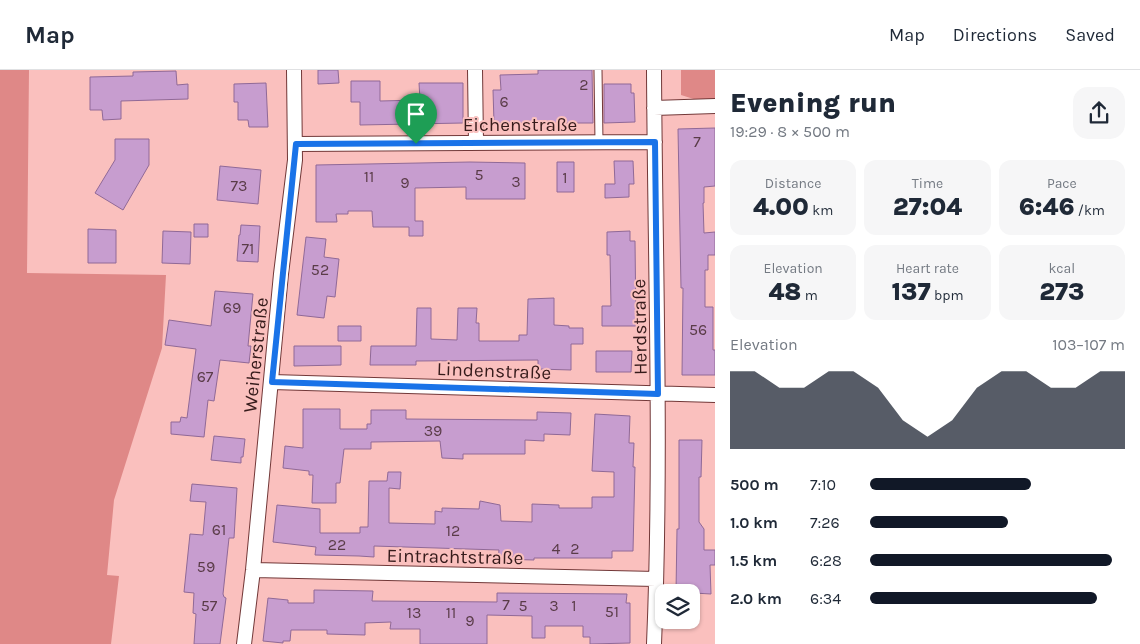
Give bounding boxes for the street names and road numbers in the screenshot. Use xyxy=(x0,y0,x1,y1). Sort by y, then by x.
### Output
street label: Eichenstraße xyxy=(463,114,577,136)
street label: Herdstraße xyxy=(628,279,652,375)
street label: Weiherstraße xyxy=(239,296,273,414)
street label: Lindenstraße xyxy=(436,358,552,384)
street label: Eintrachtstraße xyxy=(387,545,523,569)

